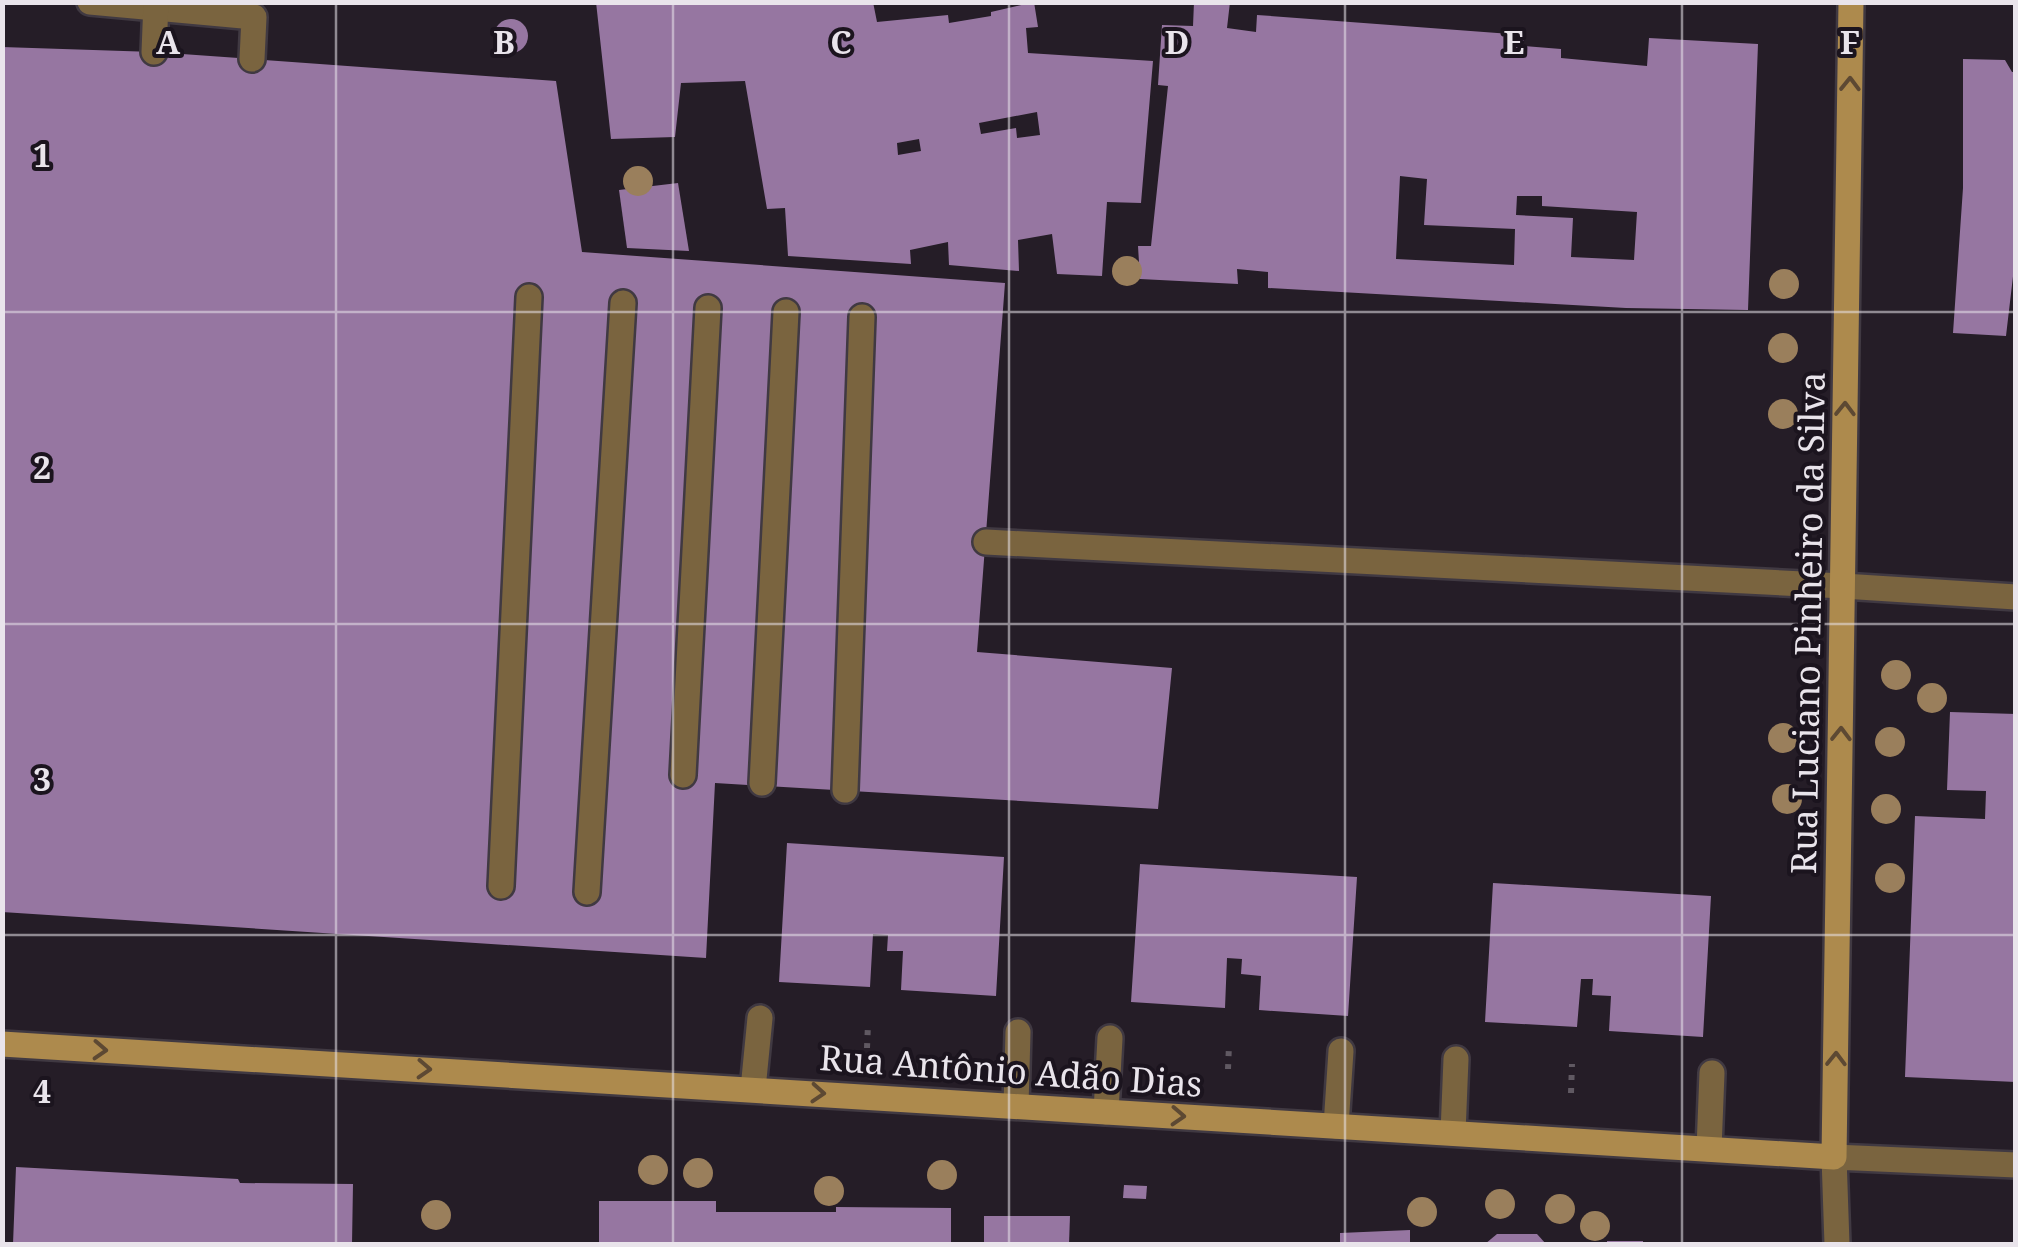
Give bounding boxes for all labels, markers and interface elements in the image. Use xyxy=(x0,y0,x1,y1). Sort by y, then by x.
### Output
text: A xyxy=(156,20,181,63)
text: B xyxy=(493,20,515,63)
text: C xyxy=(830,20,852,63)
text: D xyxy=(1165,20,1189,63)
text: E xyxy=(1504,20,1524,63)
text: F xyxy=(1840,20,1860,63)
one-way arrow xyxy=(1839,76,1860,92)
text: 1 xyxy=(33,133,51,176)
street label: Rua Luciano Pinheiro da Silva xyxy=(1779,372,1835,874)
one-way arrow xyxy=(1834,401,1856,416)
text: 2 xyxy=(33,445,51,488)
one-way arrow xyxy=(1830,726,1851,742)
text: 3 xyxy=(33,757,51,800)
street label: Rua Antônio Adão Dias xyxy=(818,1033,1204,1107)
one-way arrow xyxy=(92,1039,108,1060)
one-way arrow xyxy=(1825,1051,1847,1066)
one-way arrow xyxy=(417,1058,433,1079)
text: 4 xyxy=(33,1069,51,1112)
one-way arrow xyxy=(811,1082,827,1104)
one-way arrow xyxy=(1170,1105,1186,1126)

